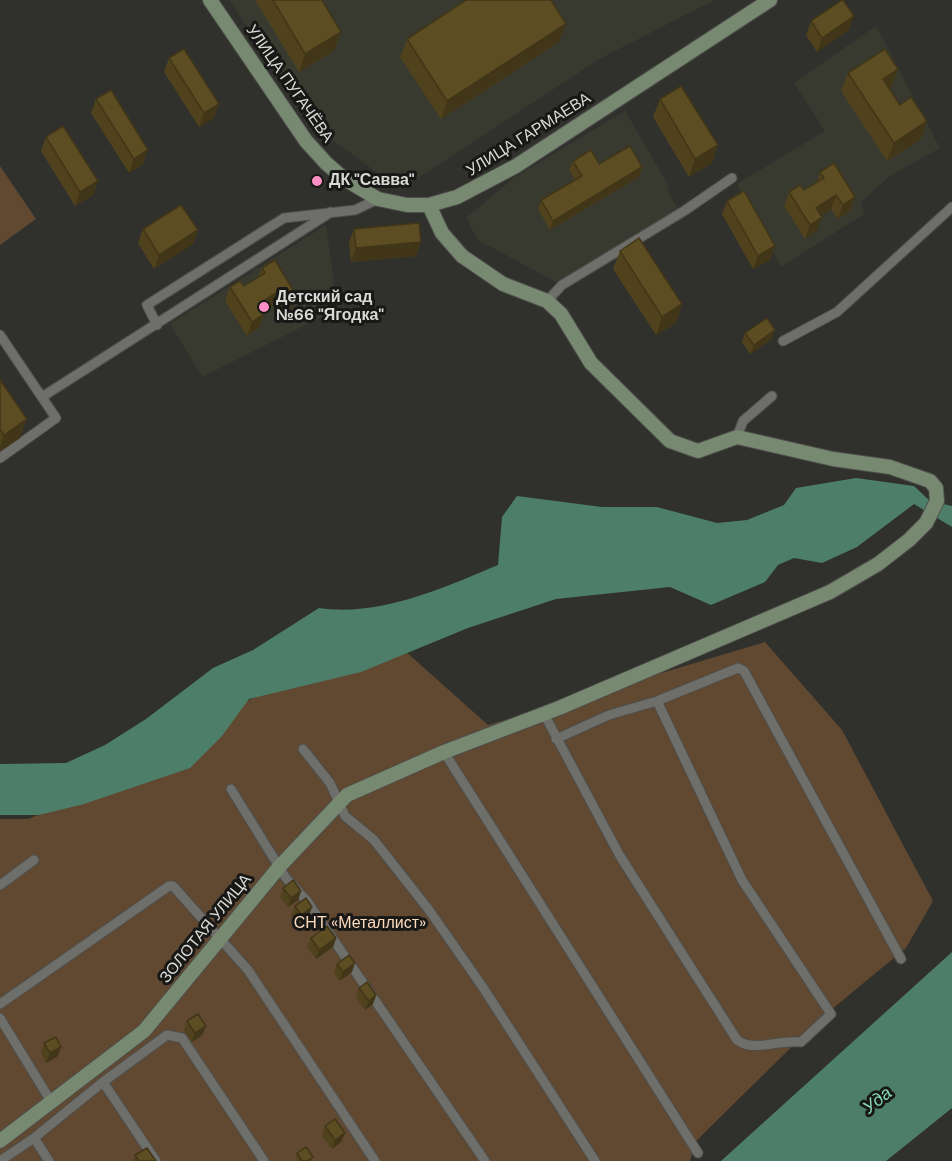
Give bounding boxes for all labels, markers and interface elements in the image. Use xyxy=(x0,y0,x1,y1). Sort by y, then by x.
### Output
street label: УЛИЦА ПУГАЧЁВА xyxy=(241,21,337,147)
street label: УЛИЦА ГАРМАЕВА xyxy=(463,89,595,181)
place label: ДК "Савва" xyxy=(329,171,415,191)
marker: ДК "Савва" xyxy=(310,174,324,188)
place label: Детский сад №66 "Ягодка" xyxy=(276,288,384,326)
marker: Детский сад №66 "Ягодка" xyxy=(257,300,271,314)
street label: ЗОЛОТАЯ УЛИЦА xyxy=(156,871,256,987)
park label: СНТ «Металлист» xyxy=(294,914,426,934)
water label: Уда xyxy=(859,1083,897,1119)

